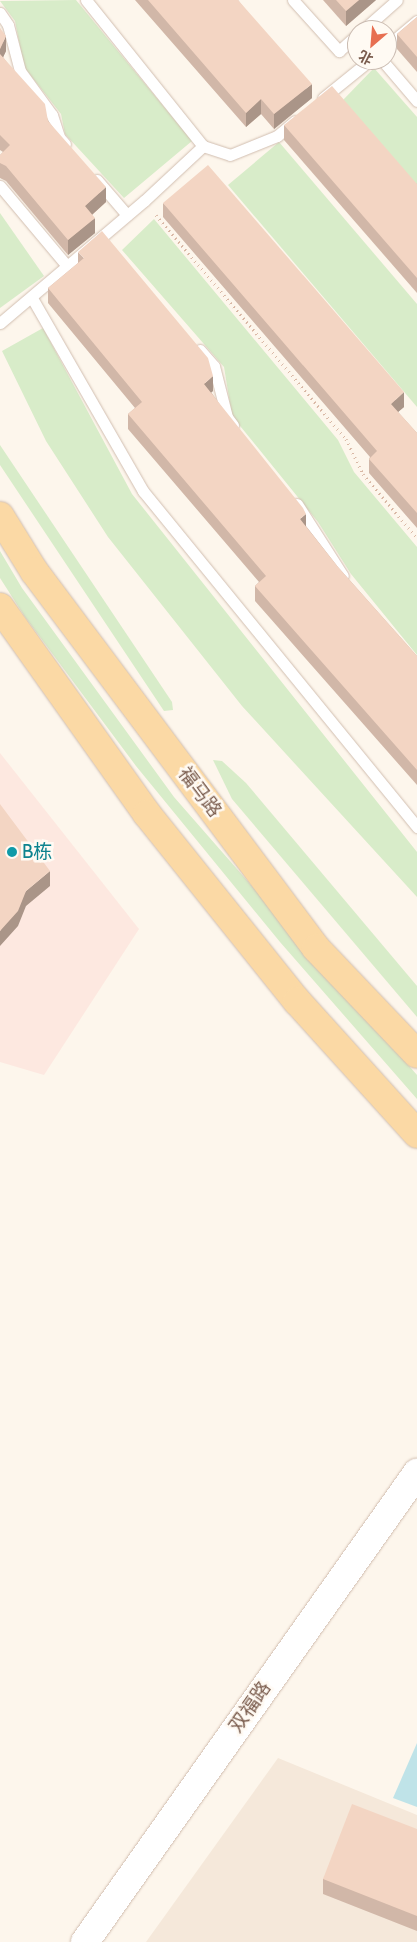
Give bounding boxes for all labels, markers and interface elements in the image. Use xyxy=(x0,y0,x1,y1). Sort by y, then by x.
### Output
north arrow xyxy=(347,20,397,70)
text: 北 xyxy=(355,46,376,69)
street label: 福马路 xyxy=(174,762,226,822)
place label: B栋 xyxy=(22,841,52,863)
marker: B栋 xyxy=(6,846,18,858)
street label: 双福路 xyxy=(224,1677,276,1737)

